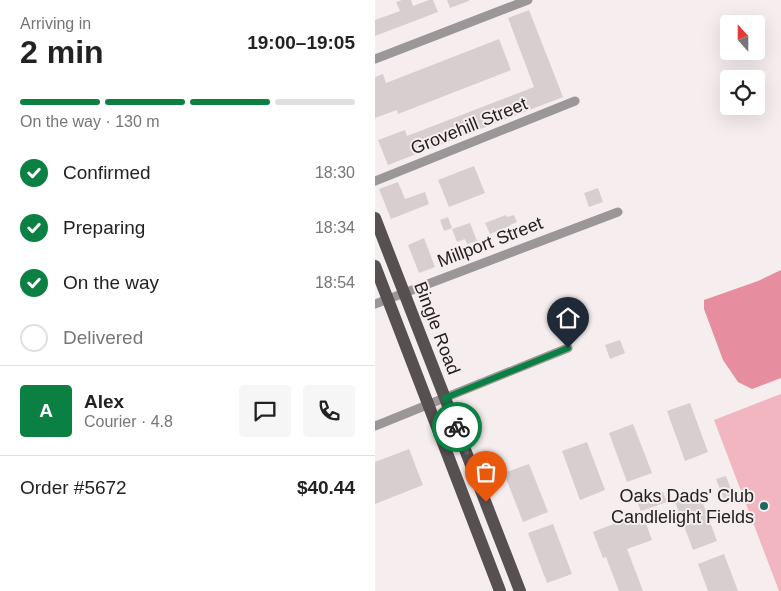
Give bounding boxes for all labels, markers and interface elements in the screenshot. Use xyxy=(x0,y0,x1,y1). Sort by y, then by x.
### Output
text: Arriving in xyxy=(20,15,91,32)
north arrow xyxy=(720,15,765,60)
map controls xyxy=(720,15,765,115)
text: 19:00–19:05 xyxy=(247,32,355,53)
text: 2 min xyxy=(20,34,104,70)
button: locate xyxy=(720,70,765,115)
street label: Grovehill Street xyxy=(408,93,530,159)
text: On the way · 130 m xyxy=(20,113,160,130)
icon: check xyxy=(20,159,48,187)
text: Confirmed xyxy=(63,162,151,183)
text: 18:30 xyxy=(315,164,355,181)
street label: Millport Street xyxy=(435,213,545,271)
icon: check xyxy=(20,214,48,242)
text: Preparing xyxy=(63,217,145,238)
text: 18:34 xyxy=(315,219,355,236)
icon: check xyxy=(20,269,48,297)
text: On the way xyxy=(63,272,159,293)
text: 18:54 xyxy=(315,274,355,291)
street label: Bingle Road xyxy=(410,279,464,377)
pin xyxy=(547,297,589,348)
icon: home xyxy=(554,304,582,332)
text: Delivered xyxy=(63,327,143,348)
button: chat xyxy=(239,385,291,437)
button: phone xyxy=(303,385,355,437)
text: Alex xyxy=(84,391,124,412)
text: A xyxy=(39,400,53,421)
courier xyxy=(432,402,482,452)
text: Courier · 4.8 xyxy=(84,413,173,430)
icon: bike xyxy=(443,413,471,441)
pin xyxy=(465,451,507,502)
icon: bag xyxy=(472,458,500,486)
text: Order #5672 xyxy=(20,477,127,498)
text: $40.44 xyxy=(297,477,355,498)
place label: Oaks Dads' Club Candlelight Fields xyxy=(611,486,754,527)
marker: Oaks Dads' Club Candlelight Fields xyxy=(758,500,770,512)

